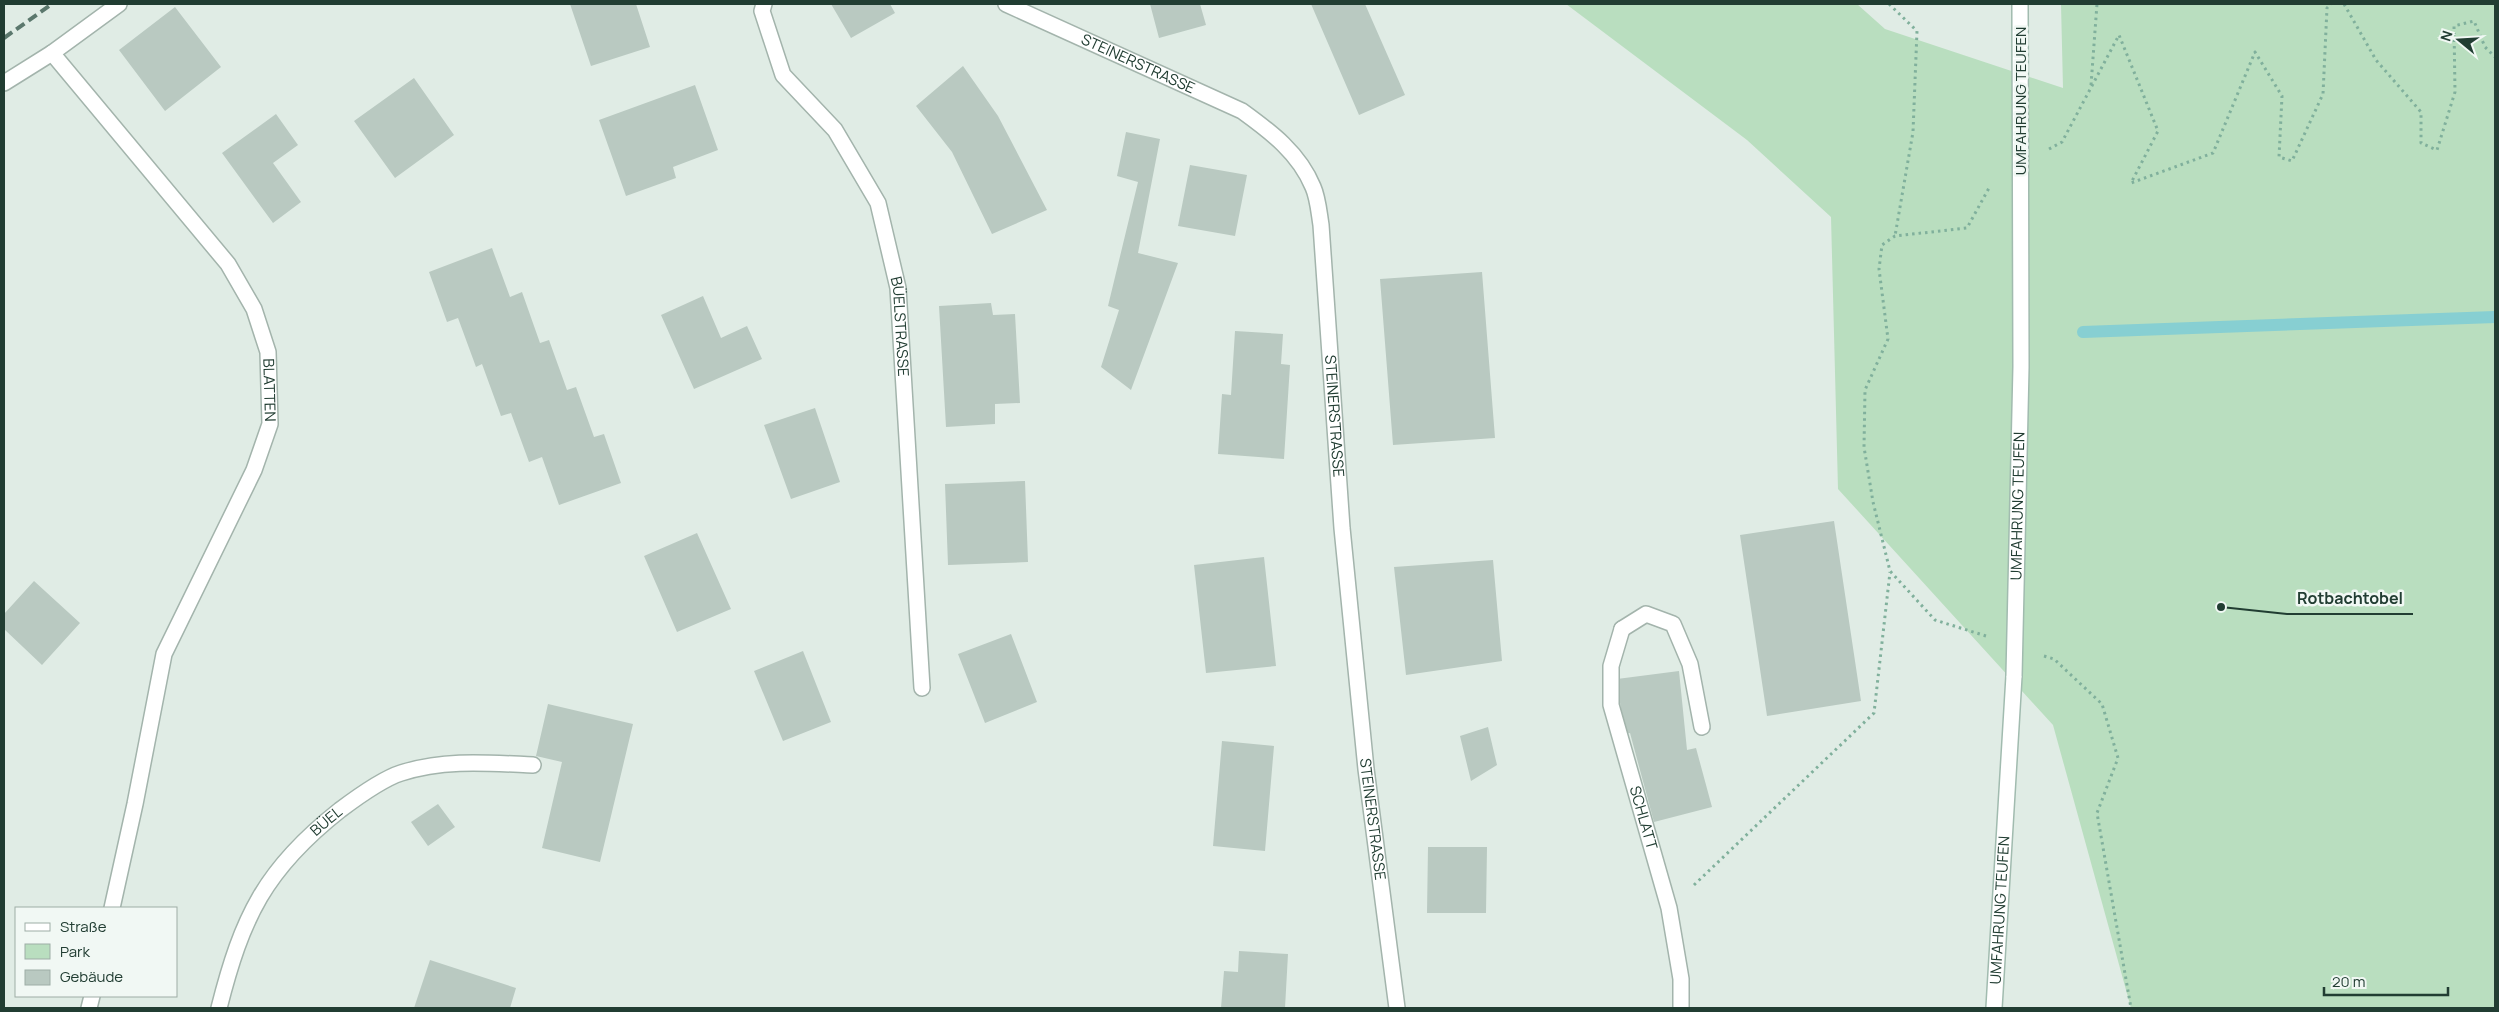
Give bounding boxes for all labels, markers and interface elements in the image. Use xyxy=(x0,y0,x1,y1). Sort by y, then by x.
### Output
north arrow xyxy=(2434,15,2484,65)
street label: UMFAHRUNG TEUFEN xyxy=(2010,27,2031,175)
text: N xyxy=(2436,28,2457,44)
street label: STEINERSTRASSE xyxy=(1078,29,1199,98)
street label: BÜELSTRASSE xyxy=(886,274,914,377)
street label: STEINERSTRASSE xyxy=(1320,354,1349,478)
street label: BLATTEN xyxy=(258,358,281,422)
street label: UMFAHRUNG TEUFEN xyxy=(2005,431,2030,581)
callout: Rotbachtobel xyxy=(2287,583,2413,614)
text: Rotbachtobel xyxy=(2297,587,2403,609)
street label: STEINERSTRASSE xyxy=(1355,757,1391,881)
street label: SCHLATT xyxy=(1625,783,1663,852)
street label: BÜEL xyxy=(305,801,347,840)
street label: UMFAHRUNG TEUFEN xyxy=(1984,835,2014,985)
legend xyxy=(15,907,178,997)
text: Straße xyxy=(60,916,107,937)
text: Park xyxy=(60,941,90,962)
scale bar xyxy=(2324,964,2448,996)
text: Gebäude xyxy=(60,966,123,987)
text: 20 m xyxy=(2332,971,2365,992)

